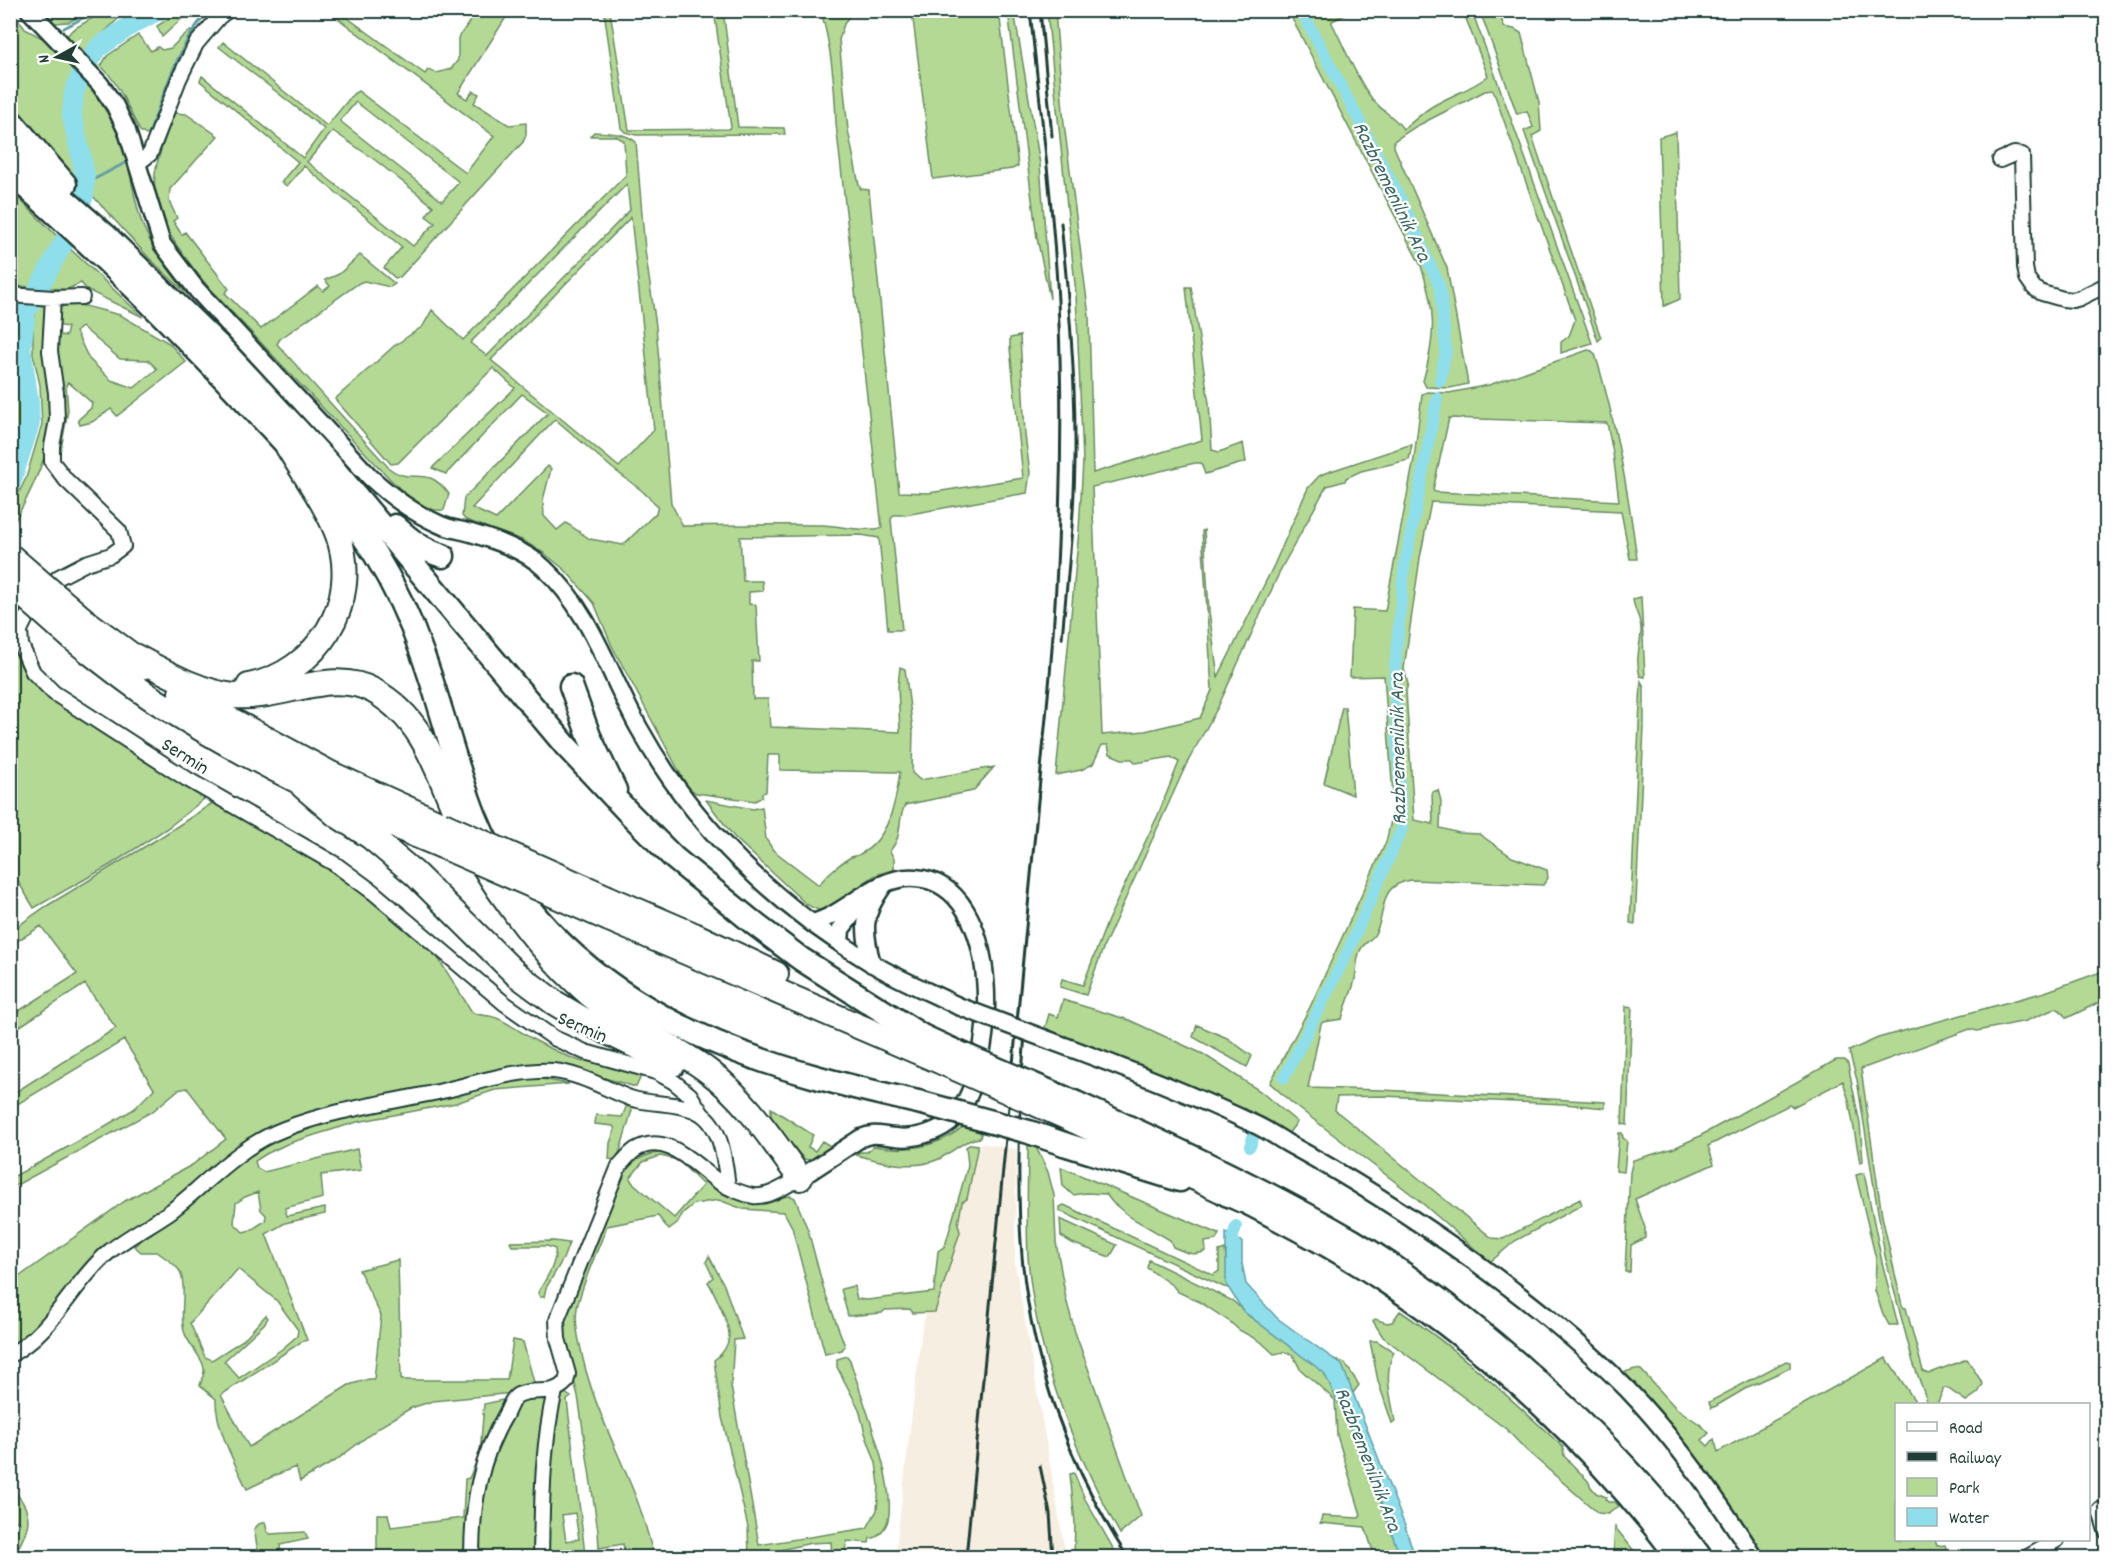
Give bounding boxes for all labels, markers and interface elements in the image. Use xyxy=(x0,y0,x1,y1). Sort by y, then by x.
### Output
north arrow xyxy=(27,27,87,87)
text: N xyxy=(33,53,57,64)
water label: Razbremenilnik Ara xyxy=(1343,117,1438,268)
water label: Razbremenilnik Ara xyxy=(1384,671,1416,825)
street label: Sermin xyxy=(155,732,214,783)
street label: Sermin xyxy=(553,1006,611,1052)
water label: Razbremenilnik Ara xyxy=(1325,1384,1408,1538)
legend xyxy=(1895,1403,2090,1541)
text: Road xyxy=(1949,1417,1983,1442)
text: Railway xyxy=(1949,1447,2002,1472)
text: Park xyxy=(1949,1477,1980,1502)
text: Water xyxy=(1949,1507,1989,1532)

